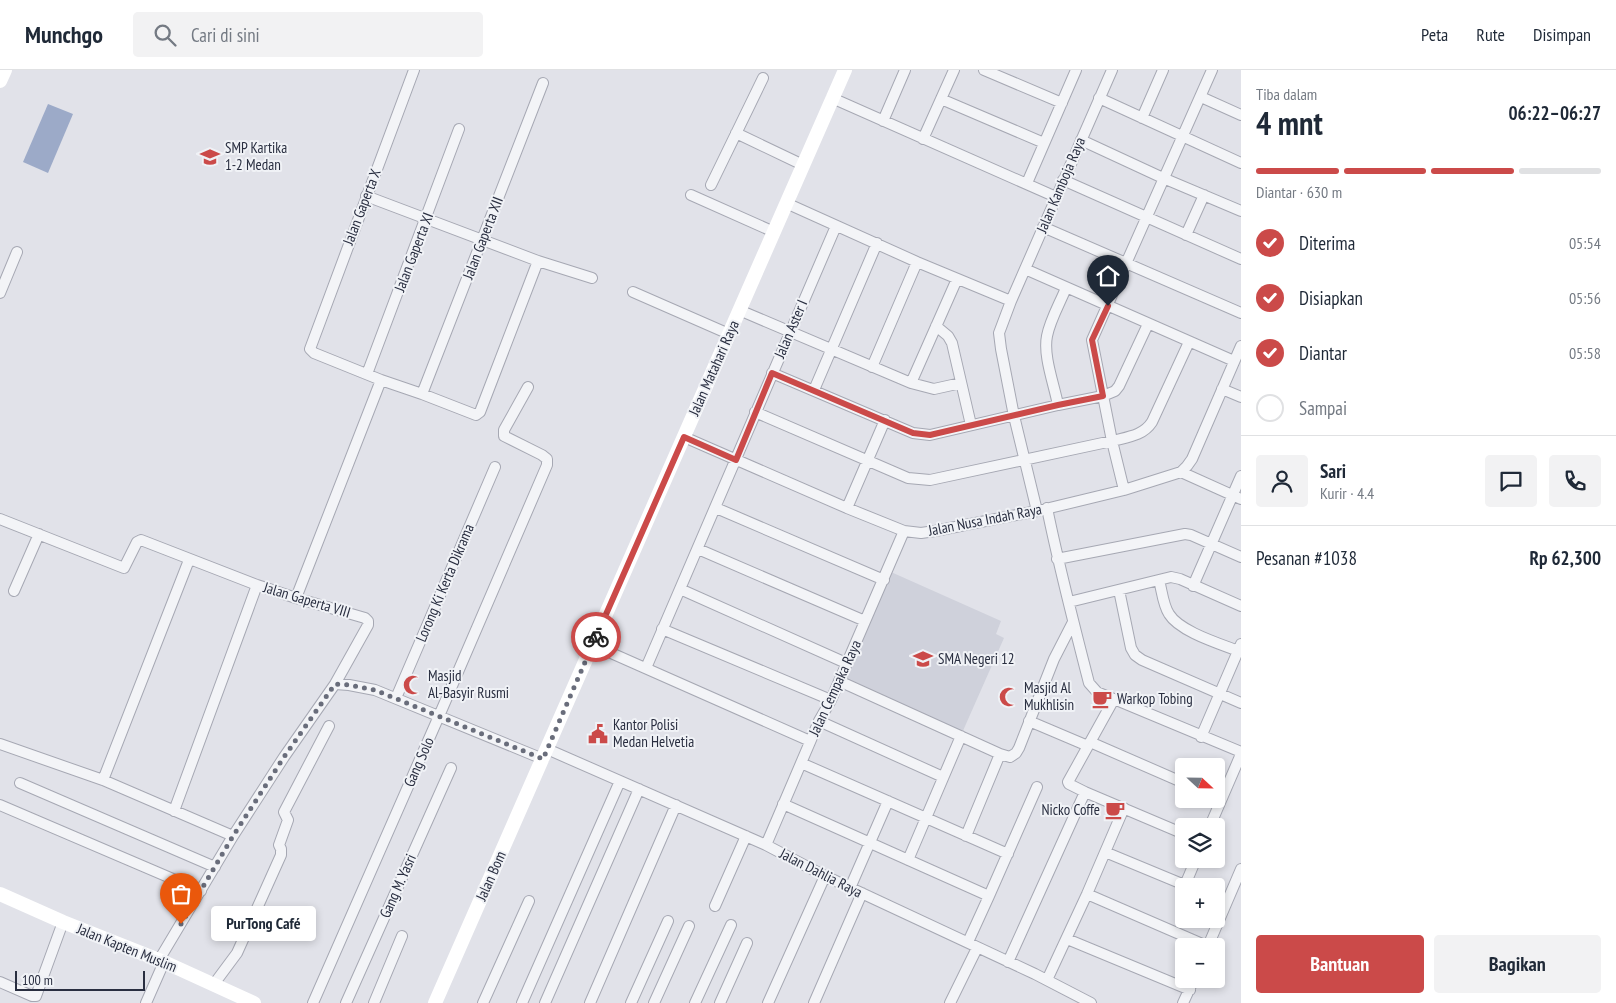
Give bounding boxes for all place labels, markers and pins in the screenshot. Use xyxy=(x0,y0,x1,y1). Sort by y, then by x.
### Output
place label: SMP Kartika 1-2 Medan xyxy=(225,138,287,174)
school or university icon: SMP Kartika 1-2 Medan xyxy=(199,146,221,168)
pin xyxy=(1087,255,1129,306)
school or university icon: SMA Negeri 12 xyxy=(912,648,934,670)
place label: SMA Negeri 12 xyxy=(938,649,1015,668)
place label: Masjid Al-Basyir Rusmi xyxy=(428,666,509,702)
mosque icon: Masjid Al-Basyir Rusmi xyxy=(402,674,424,696)
place label: Masjid Al Mukhlisin xyxy=(1024,678,1074,714)
mosque icon: Masjid Al Mukhlisin xyxy=(998,686,1020,708)
cafe icon: Warkop Tobing xyxy=(1091,688,1113,710)
place label: Warkop Tobing xyxy=(1117,689,1193,708)
place label: Kantor Polisi Medan Helvetia xyxy=(613,715,694,751)
public building icon: Kantor Polisi Medan Helvetia xyxy=(587,723,609,745)
cafe icon: Nicko Coffe xyxy=(1104,799,1126,821)
place label: Nicko Coffe xyxy=(1041,800,1100,819)
pin xyxy=(160,873,202,924)
callout: PurTong Café xyxy=(211,906,316,942)

